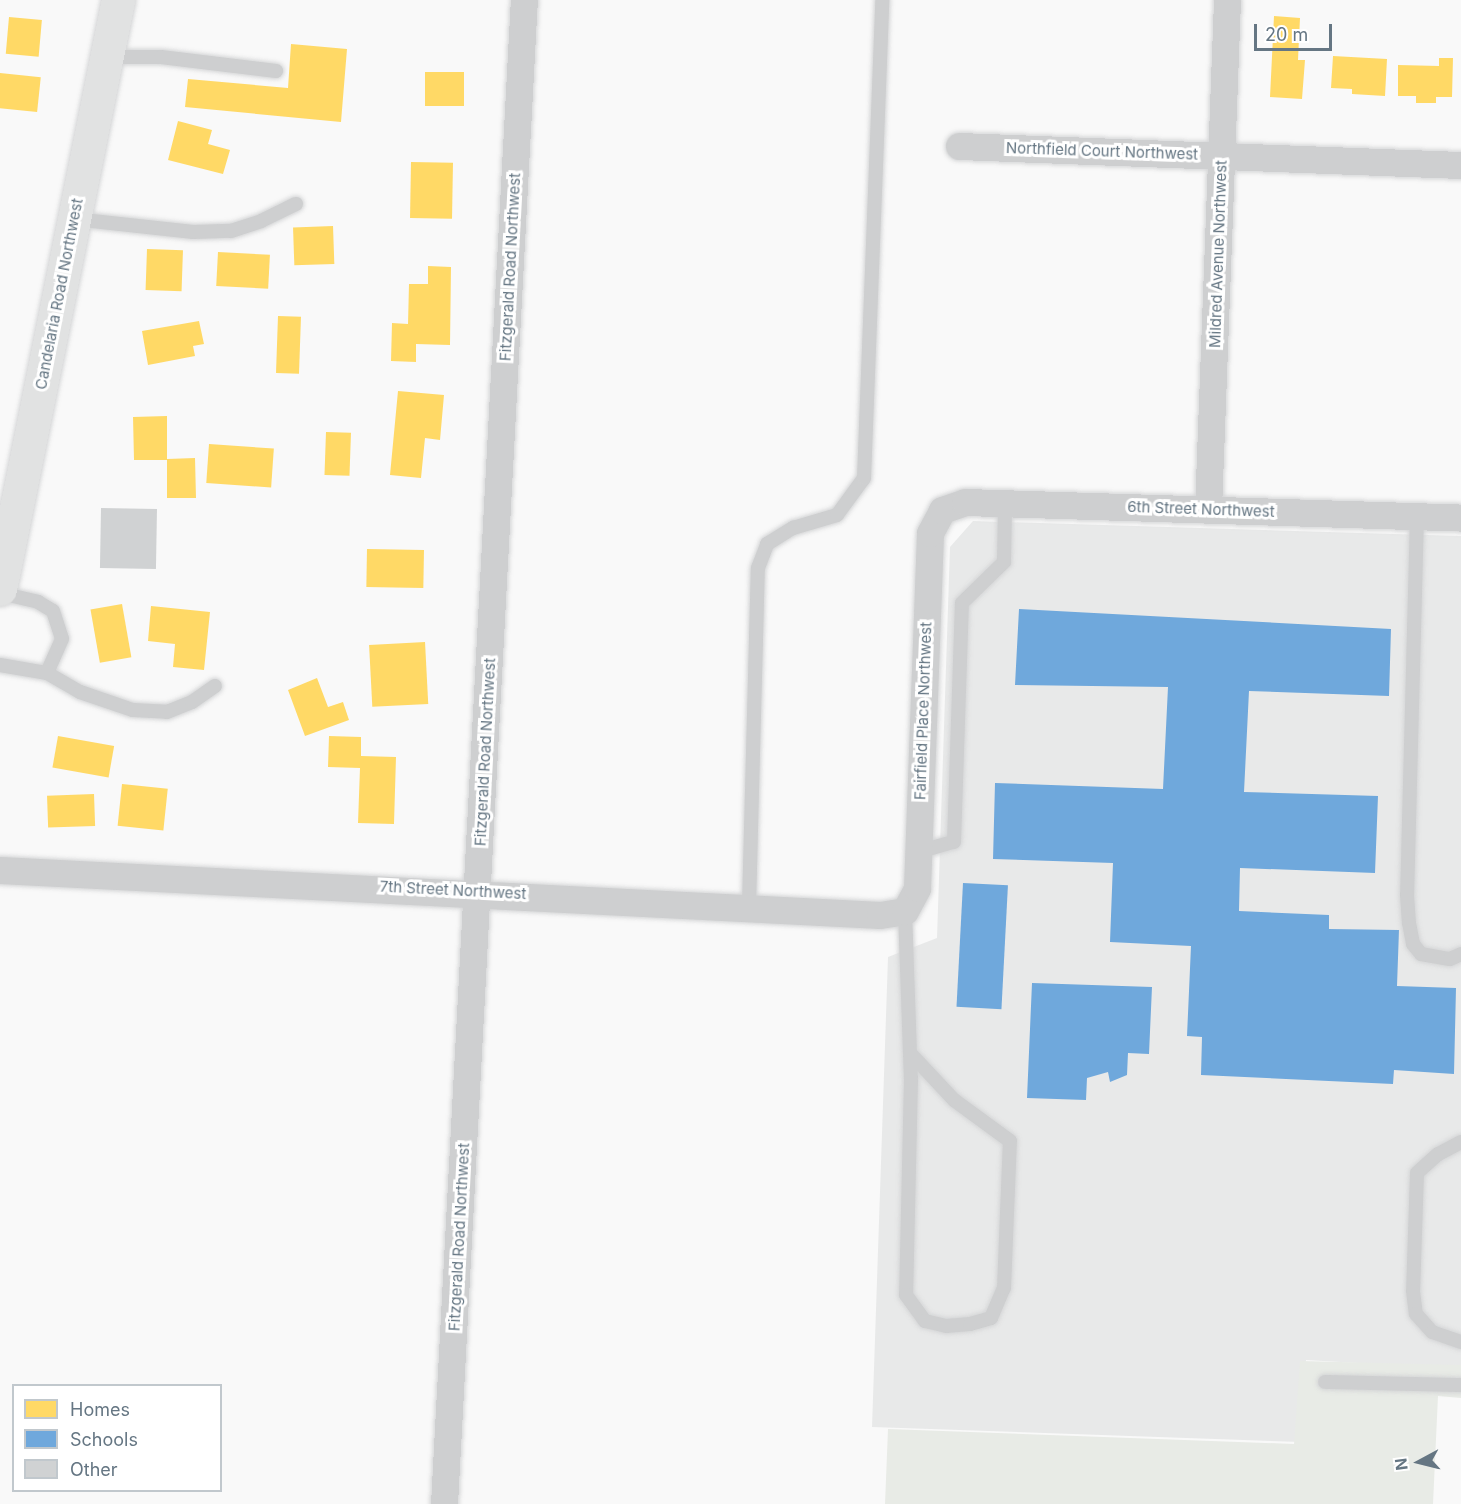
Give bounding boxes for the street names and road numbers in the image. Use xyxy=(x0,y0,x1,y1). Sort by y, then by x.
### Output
street label: Northfield Court Northwest xyxy=(1006,139,1198,163)
street label: Mildred Avenue Northwest xyxy=(1206,160,1230,348)
street label: Fitzgerald Road Northwest xyxy=(496,172,524,362)
street label: Candelaria Road Northwest xyxy=(32,197,86,391)
street label: 6th Street Northwest xyxy=(1127,497,1275,521)
street label: Fairfield Place Northwest xyxy=(911,622,935,800)
street label: Fitzgerald Road Northwest xyxy=(471,657,499,847)
street label: 7th Street Northwest xyxy=(379,877,527,903)
street label: Fitzgerald Road Northwest xyxy=(445,1142,473,1332)

